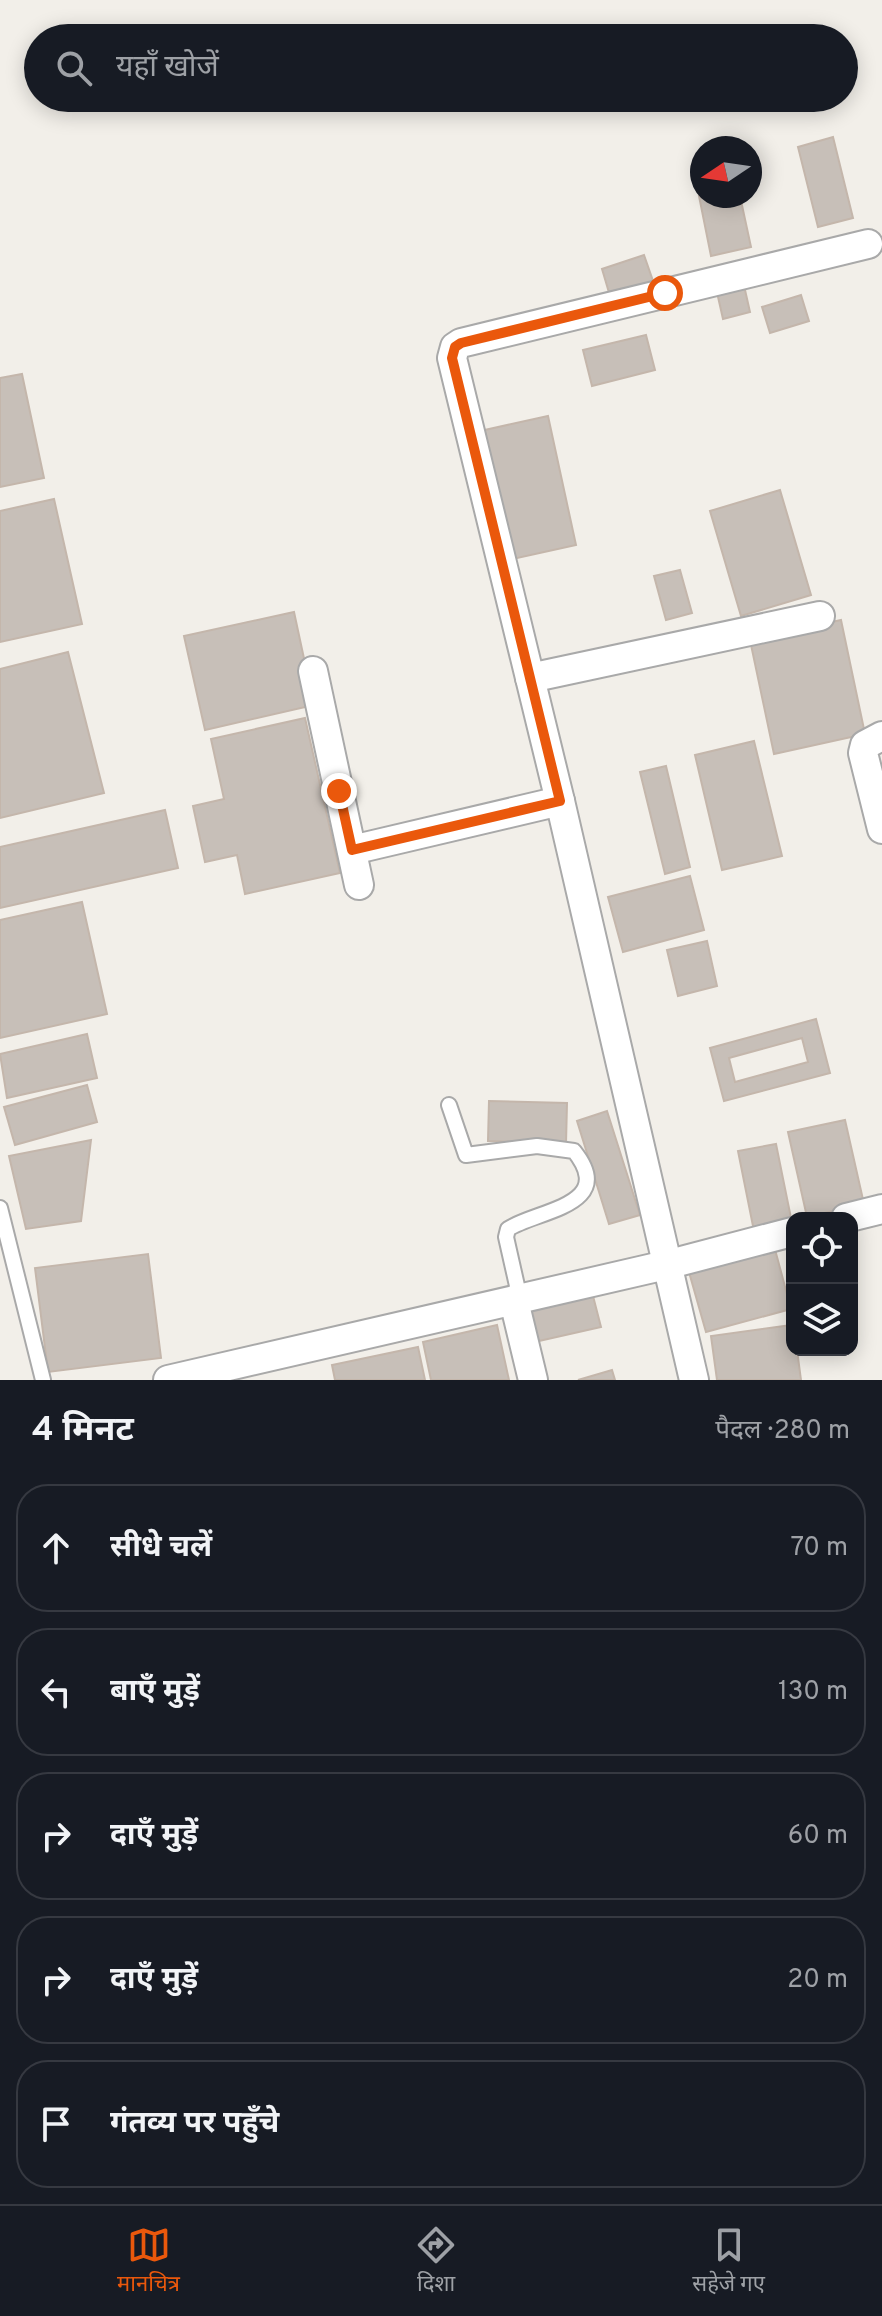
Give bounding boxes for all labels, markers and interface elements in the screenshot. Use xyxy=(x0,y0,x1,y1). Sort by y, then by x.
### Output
search box xyxy=(24,24,858,112)
icon: search xyxy=(52,46,96,90)
text: यहाँ खोजें xyxy=(116,50,219,87)
north arrow xyxy=(690,136,762,208)
route start xyxy=(647,275,683,311)
route end xyxy=(321,773,357,809)
map controls xyxy=(786,1212,858,1356)
button: locate xyxy=(786,1212,858,1284)
button: layers xyxy=(786,1284,858,1356)
text: 4 मिनट xyxy=(32,1410,134,1453)
text: पैदल · 280 m xyxy=(715,1415,850,1448)
icon: ahead xyxy=(34,1526,78,1570)
text: सीधे चलें xyxy=(110,1530,212,1567)
text: 70 m xyxy=(790,1532,848,1565)
icon: left xyxy=(34,1670,78,1714)
text: बाएँ मुड़ें xyxy=(110,1674,200,1711)
text: 130 m xyxy=(778,1676,848,1709)
icon: right xyxy=(34,1814,78,1858)
text: दाएँ मुड़ें xyxy=(110,1818,198,1855)
text: 60 m xyxy=(788,1820,848,1853)
icon: right xyxy=(34,1958,78,2002)
text: दाएँ मुड़ें xyxy=(110,1962,198,1999)
text: 20 m xyxy=(787,1964,848,1997)
icon: arrive xyxy=(34,2102,78,2146)
text: गंतव्य पर पहुँचे xyxy=(110,2106,279,2143)
tab: मानचित्र xyxy=(117,2223,180,2300)
tab: दिशा xyxy=(414,2223,458,2300)
tab: सहेजे गए xyxy=(692,2223,765,2300)

